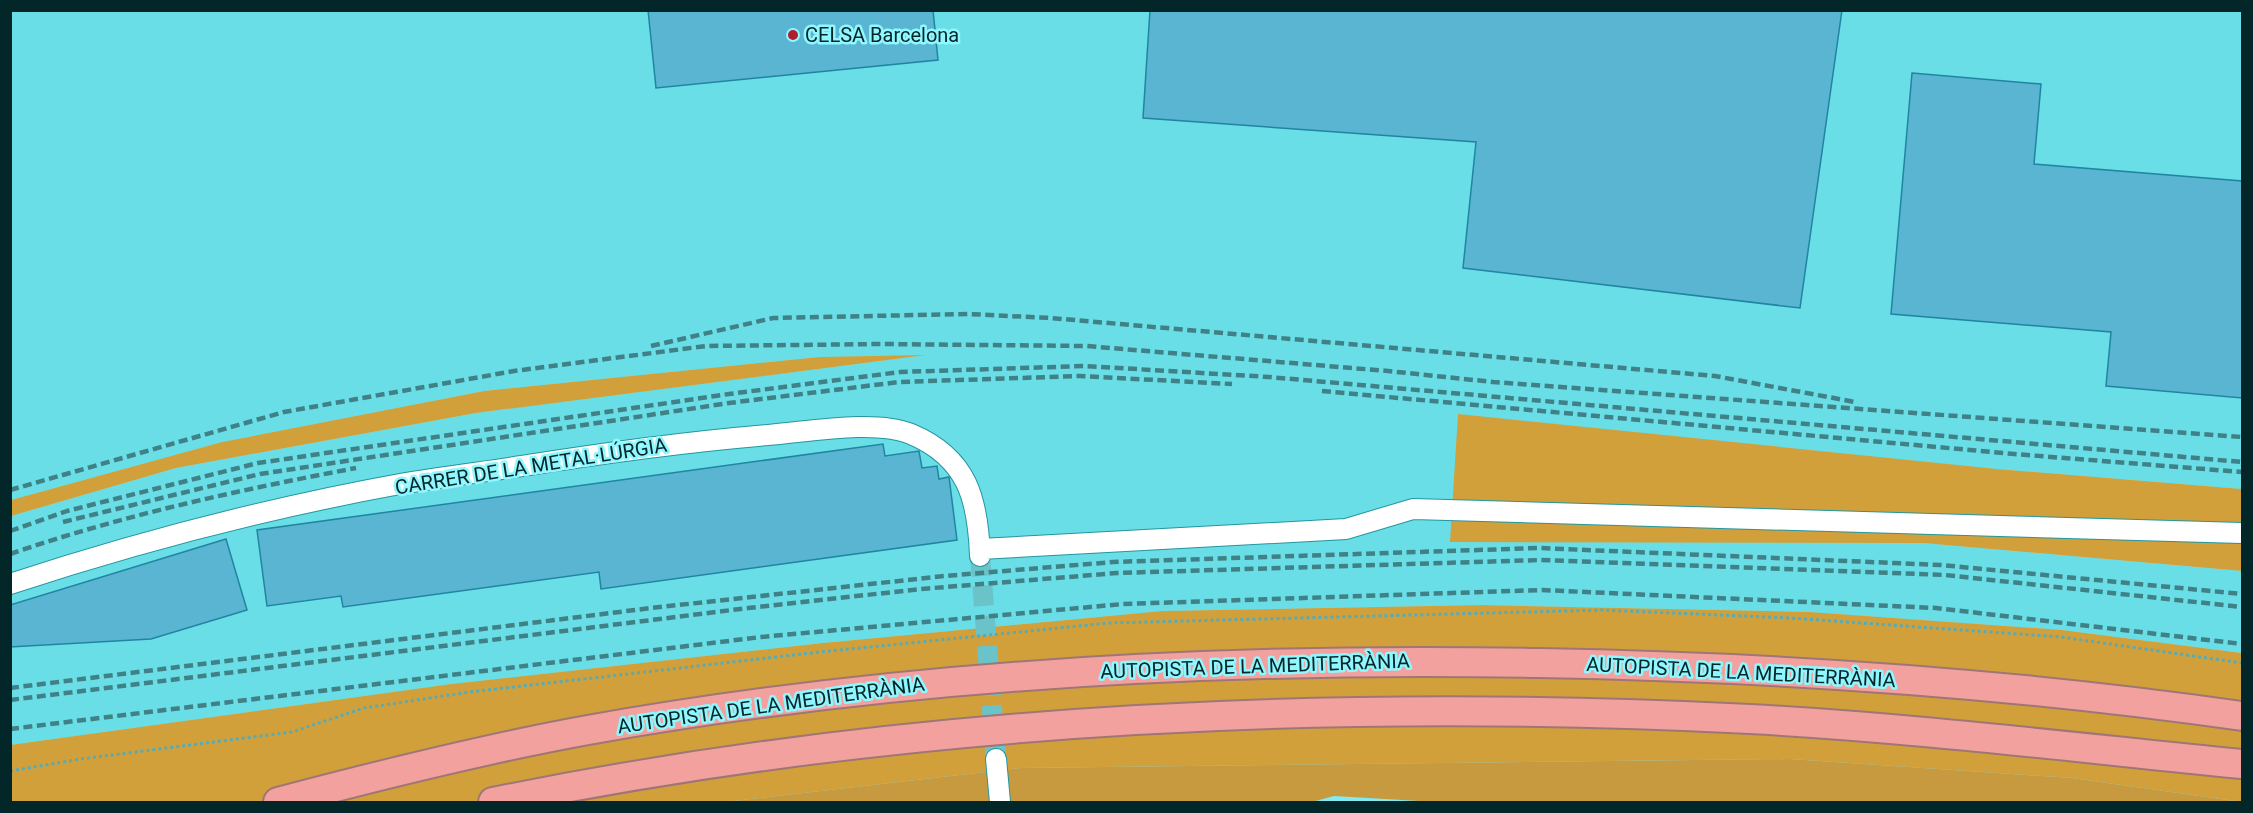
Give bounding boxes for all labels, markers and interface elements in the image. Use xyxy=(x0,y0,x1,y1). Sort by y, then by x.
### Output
place label: CELSA Barcelona xyxy=(805,23,959,47)
marker: CELSA Barcelona xyxy=(786,28,800,42)
street label: CARRER DE LA METAL·LÚRGIA xyxy=(393,433,669,499)
street label: AUTOPISTA DE LA MEDITERRÀNIA xyxy=(1100,649,1410,683)
street label: AUTOPISTA DE LA MEDITERRÀNIA xyxy=(1586,652,1896,692)
street label: AUTOPISTA DE LA MEDITERRÀNIA xyxy=(616,672,926,738)

